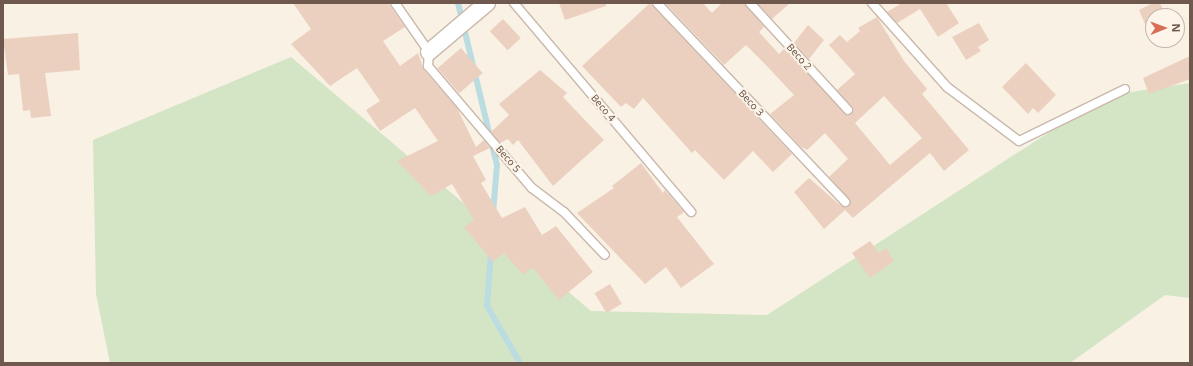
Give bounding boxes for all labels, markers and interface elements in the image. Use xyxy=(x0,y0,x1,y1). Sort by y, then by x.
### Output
north arrow xyxy=(1145,8,1185,48)
text: N xyxy=(1169,23,1184,32)
street label: Beco 2 xyxy=(784,41,814,73)
street label: Beco 3 xyxy=(736,87,766,119)
street label: Beco 4 xyxy=(588,92,618,124)
street label: Beco 5 xyxy=(493,143,523,175)

